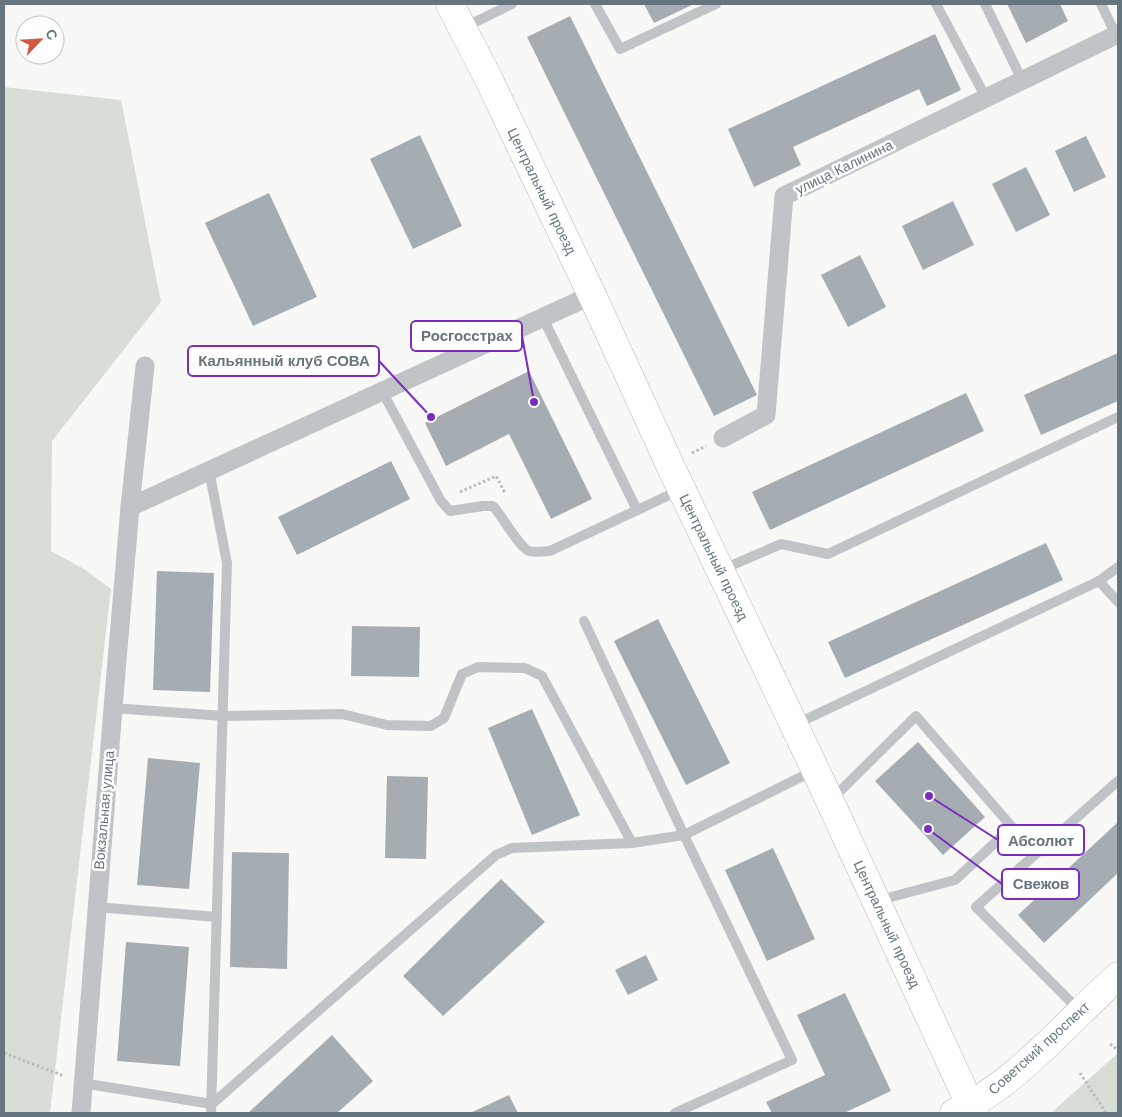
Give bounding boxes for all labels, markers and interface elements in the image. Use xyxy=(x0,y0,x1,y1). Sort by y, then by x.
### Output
north arrow xyxy=(15,15,65,65)
text: С xyxy=(42,27,61,42)
street label: Центральный проезд xyxy=(504,125,580,257)
street label: улица Калинина xyxy=(793,136,895,197)
callout: Росгосстрах xyxy=(411,321,522,351)
text: Росгосстрах xyxy=(421,327,514,345)
callout: Кальянный клуб СОВА xyxy=(188,346,379,376)
text: Кальянный клуб СОВА xyxy=(198,352,370,370)
street label: Центральный проезд xyxy=(676,491,752,623)
street label: Вокзальная улица xyxy=(91,750,117,870)
callout: Абсолют xyxy=(998,825,1084,855)
text: Абсолют xyxy=(1008,832,1074,850)
street label: Центральный проезд xyxy=(850,858,924,990)
callout: Свежов xyxy=(1002,869,1079,899)
text: Свежов xyxy=(1013,875,1069,893)
street label: Советский проспект xyxy=(985,998,1093,1098)

